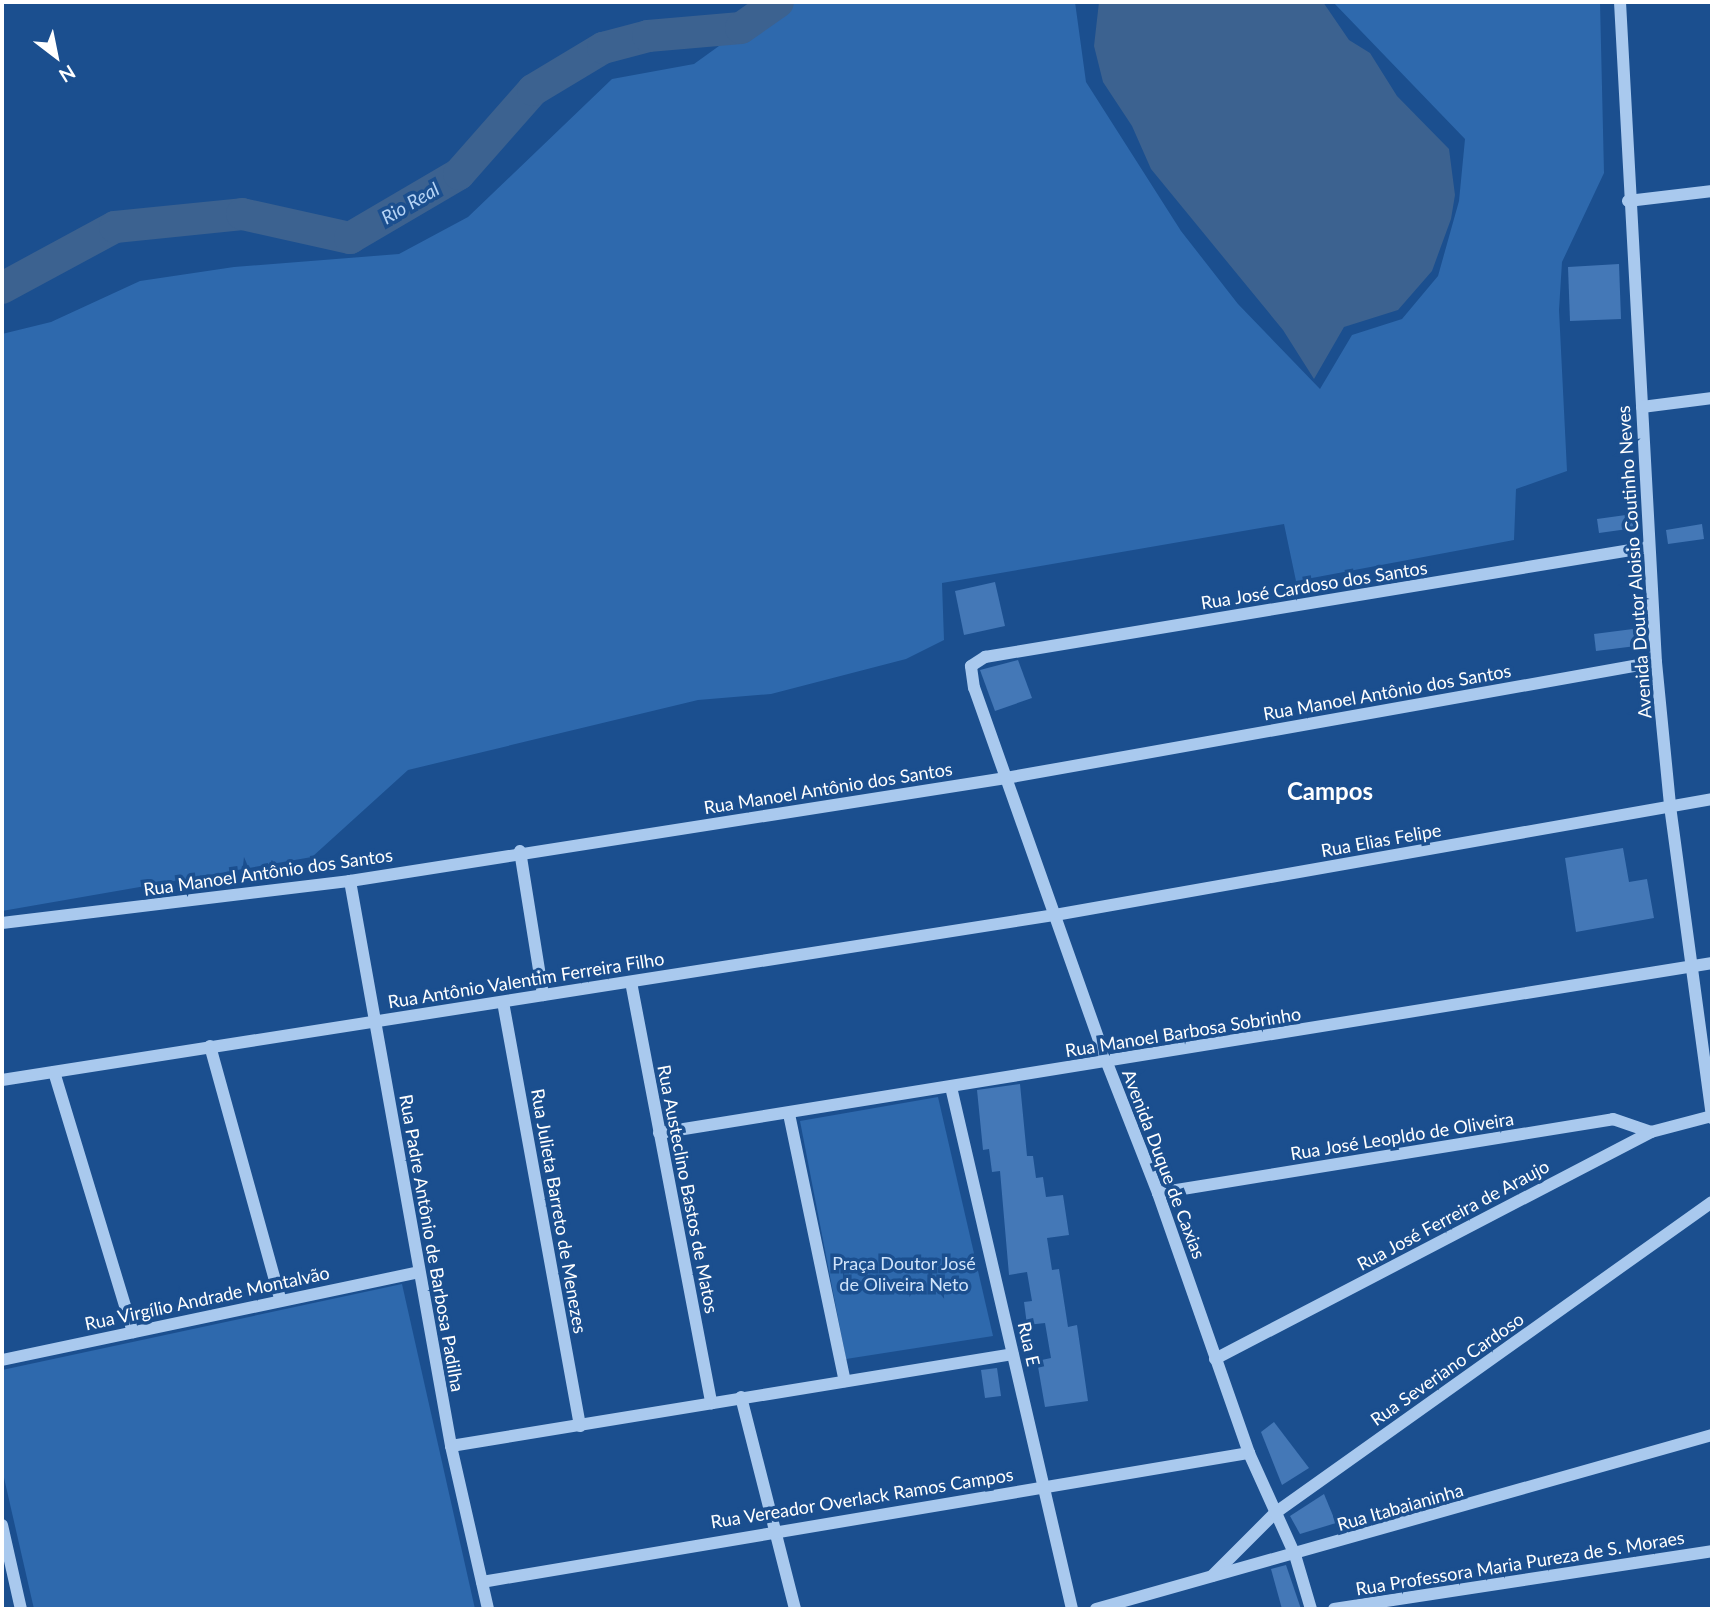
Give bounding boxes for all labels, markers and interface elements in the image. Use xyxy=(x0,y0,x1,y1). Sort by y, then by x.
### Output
north arrow xyxy=(21,21,91,91)
text: N xyxy=(55,61,80,88)
water label: Rio Real xyxy=(377,177,443,229)
street label: Avenida Doutor Aloisio Coutinho Neves xyxy=(1612,404,1656,720)
street label: Rua José Cardoso dos Santos xyxy=(1199,556,1429,614)
street label: Rua Manoel Antônio dos Santos xyxy=(1261,659,1513,725)
street label: Rua Manoel Antônio dos Santos xyxy=(702,758,954,818)
district label: Campos xyxy=(1287,777,1373,805)
street label: Rua Elias Felipe xyxy=(1319,819,1443,861)
street label: Rua Manoel Antônio dos Santos xyxy=(142,844,394,900)
street label: Rua Antônio Valentim Ferreira Filho xyxy=(386,947,666,1013)
street label: Rua Manoel Barbosa Sobrinho xyxy=(1064,1003,1302,1061)
street label: Rua Austeclino Bastos de Matos xyxy=(653,1063,723,1315)
street label: Avenida Duque de Caxias xyxy=(1118,1066,1210,1262)
street label: Rua Julieta Barreto de Menezes xyxy=(527,1087,591,1335)
street label: Rua Padre Antônio de Barbosa Padilha xyxy=(395,1092,469,1394)
street label: Rua José Leopldo de Oliveira xyxy=(1288,1108,1516,1164)
street label: Rua José Ferreira de Araujo xyxy=(1353,1155,1553,1275)
park label: Praça Doutor José de Oliveira Neto xyxy=(832,1253,976,1296)
street label: Rua Virgílio Andrade Montalvão xyxy=(82,1261,332,1335)
street label: Rua Severiano Cardoso xyxy=(1366,1308,1528,1430)
street label: Rua E xyxy=(1013,1320,1045,1368)
street label: Rua Vereador Overlack Ramos Campos xyxy=(709,1463,1015,1533)
street label: Rua Itabaianinha xyxy=(1334,1479,1466,1535)
street label: Rua Professora Maria Pureza de S. Moraes xyxy=(1354,1526,1686,1600)

